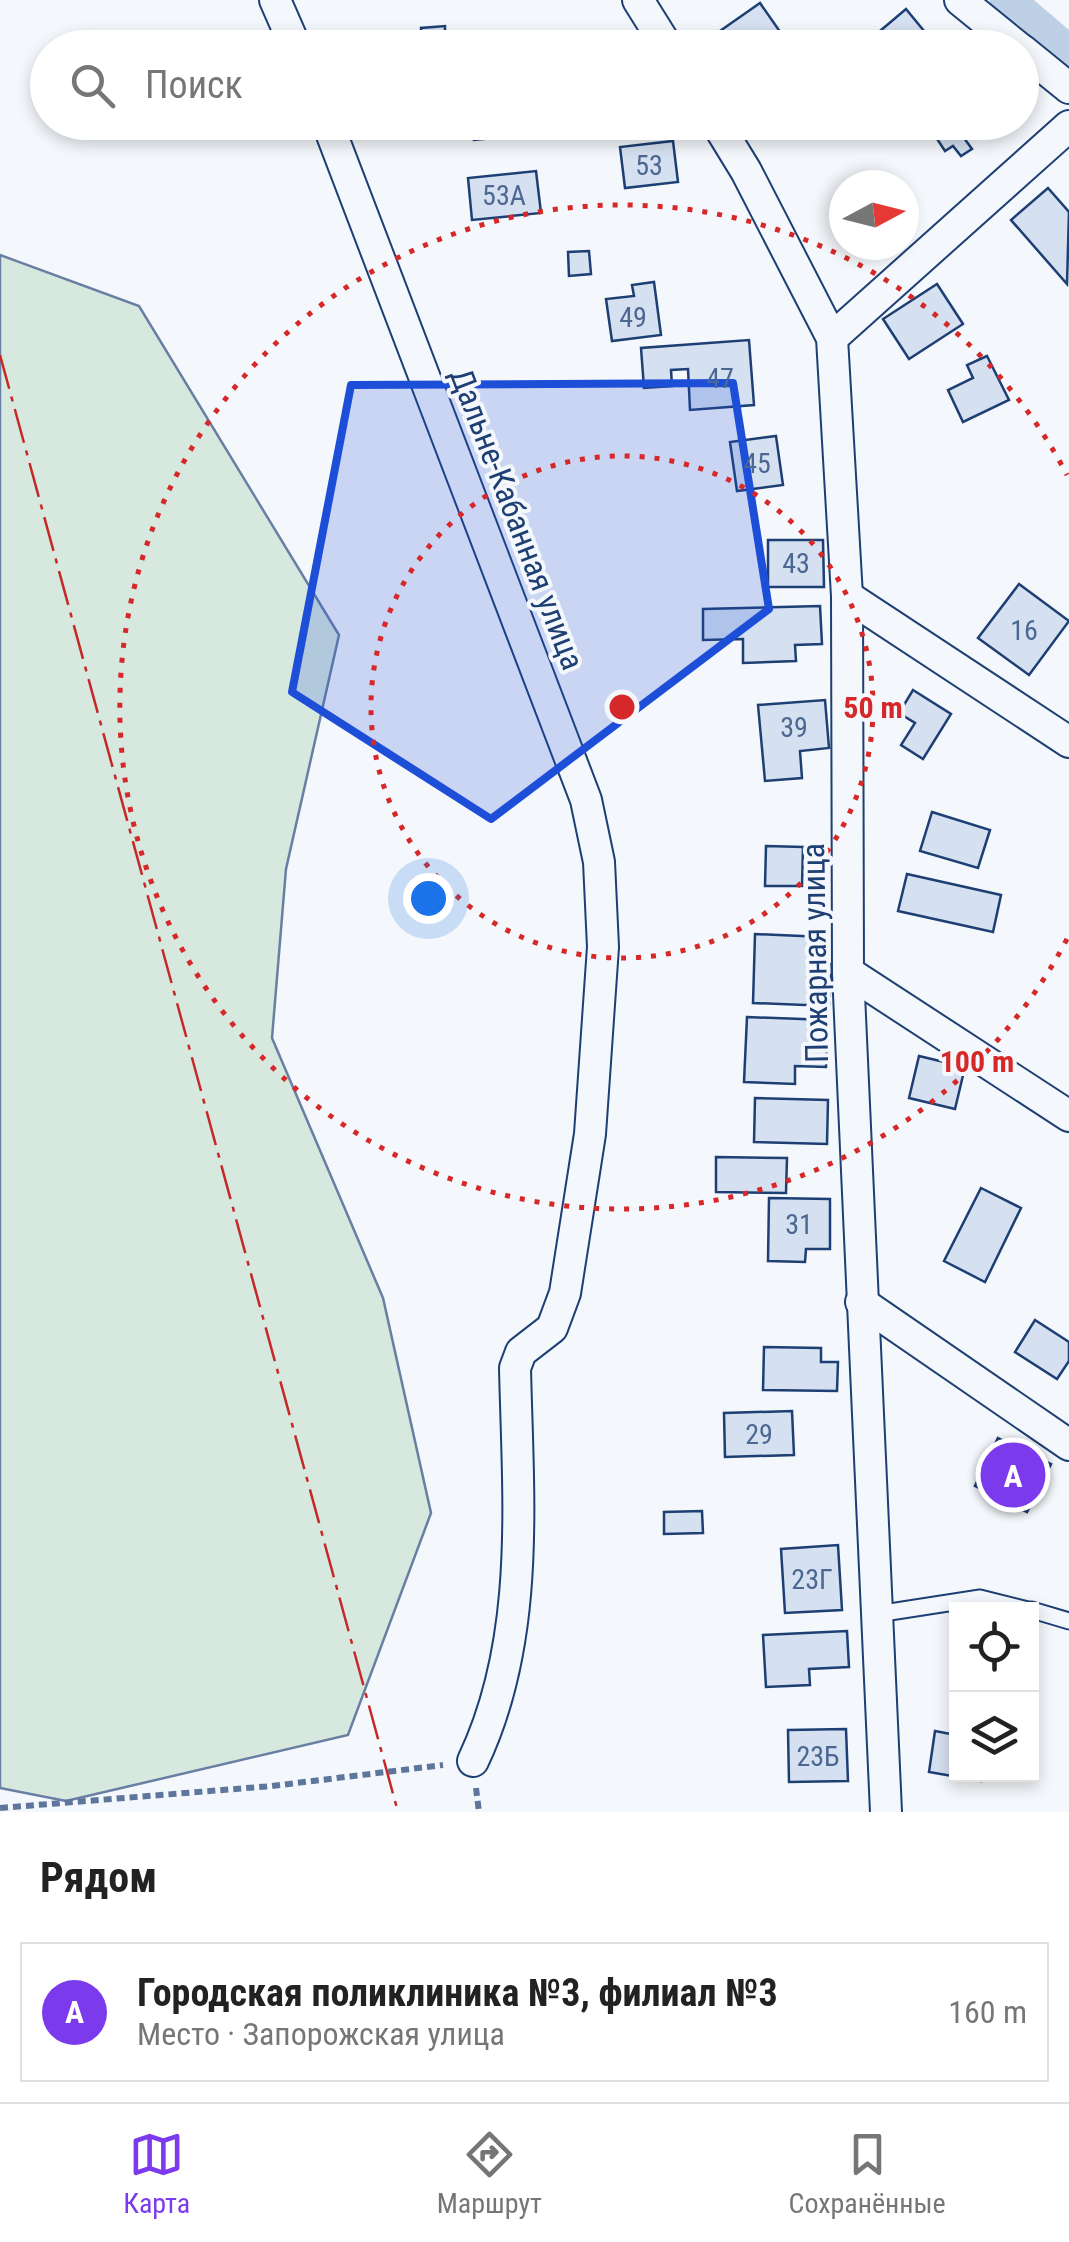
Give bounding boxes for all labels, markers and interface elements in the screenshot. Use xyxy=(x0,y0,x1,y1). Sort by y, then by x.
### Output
search box xyxy=(30,30,1039,140)
icon: search xyxy=(65,58,120,113)
text: Поиск xyxy=(145,63,243,107)
house number: 53 xyxy=(635,149,663,182)
north arrow xyxy=(829,170,919,260)
house number: 53А xyxy=(482,179,526,212)
house number: 49 xyxy=(619,301,647,334)
house number: 47 xyxy=(706,362,734,395)
street label: Дальне-Кабанная улица xyxy=(442,363,592,675)
house number: 45 xyxy=(743,447,771,480)
house number: 43 xyxy=(782,547,810,580)
house number: 16 xyxy=(1010,614,1038,647)
centre of rings xyxy=(604,689,640,725)
text: 50 m xyxy=(843,690,903,725)
house number: 39 xyxy=(780,711,808,744)
street label: Пожарная улица xyxy=(794,843,836,1063)
your location xyxy=(403,873,454,924)
text: 100 m xyxy=(940,1044,1014,1079)
house number: 31 xyxy=(785,1208,813,1241)
house number: 29 xyxy=(745,1418,773,1451)
pin: A xyxy=(980,1438,1046,1512)
house number: 23Г xyxy=(791,1563,833,1596)
map controls xyxy=(949,1602,1039,1782)
button: locate xyxy=(949,1602,1039,1692)
button: layers xyxy=(949,1692,1039,1782)
house number: 23Б xyxy=(796,1740,840,1773)
text: Рядом xyxy=(40,1853,157,1902)
text: Городская поликлиника №3, филиал №3 xyxy=(137,1971,778,2015)
text: A xyxy=(65,1993,84,2031)
text: 160 m xyxy=(948,1993,1027,2031)
text: Место · Запорожская улица xyxy=(137,2015,505,2053)
tab: Карта xyxy=(123,2127,190,2220)
tab: Маршрут xyxy=(437,2127,542,2220)
tab: Сохранённые xyxy=(789,2127,946,2220)

